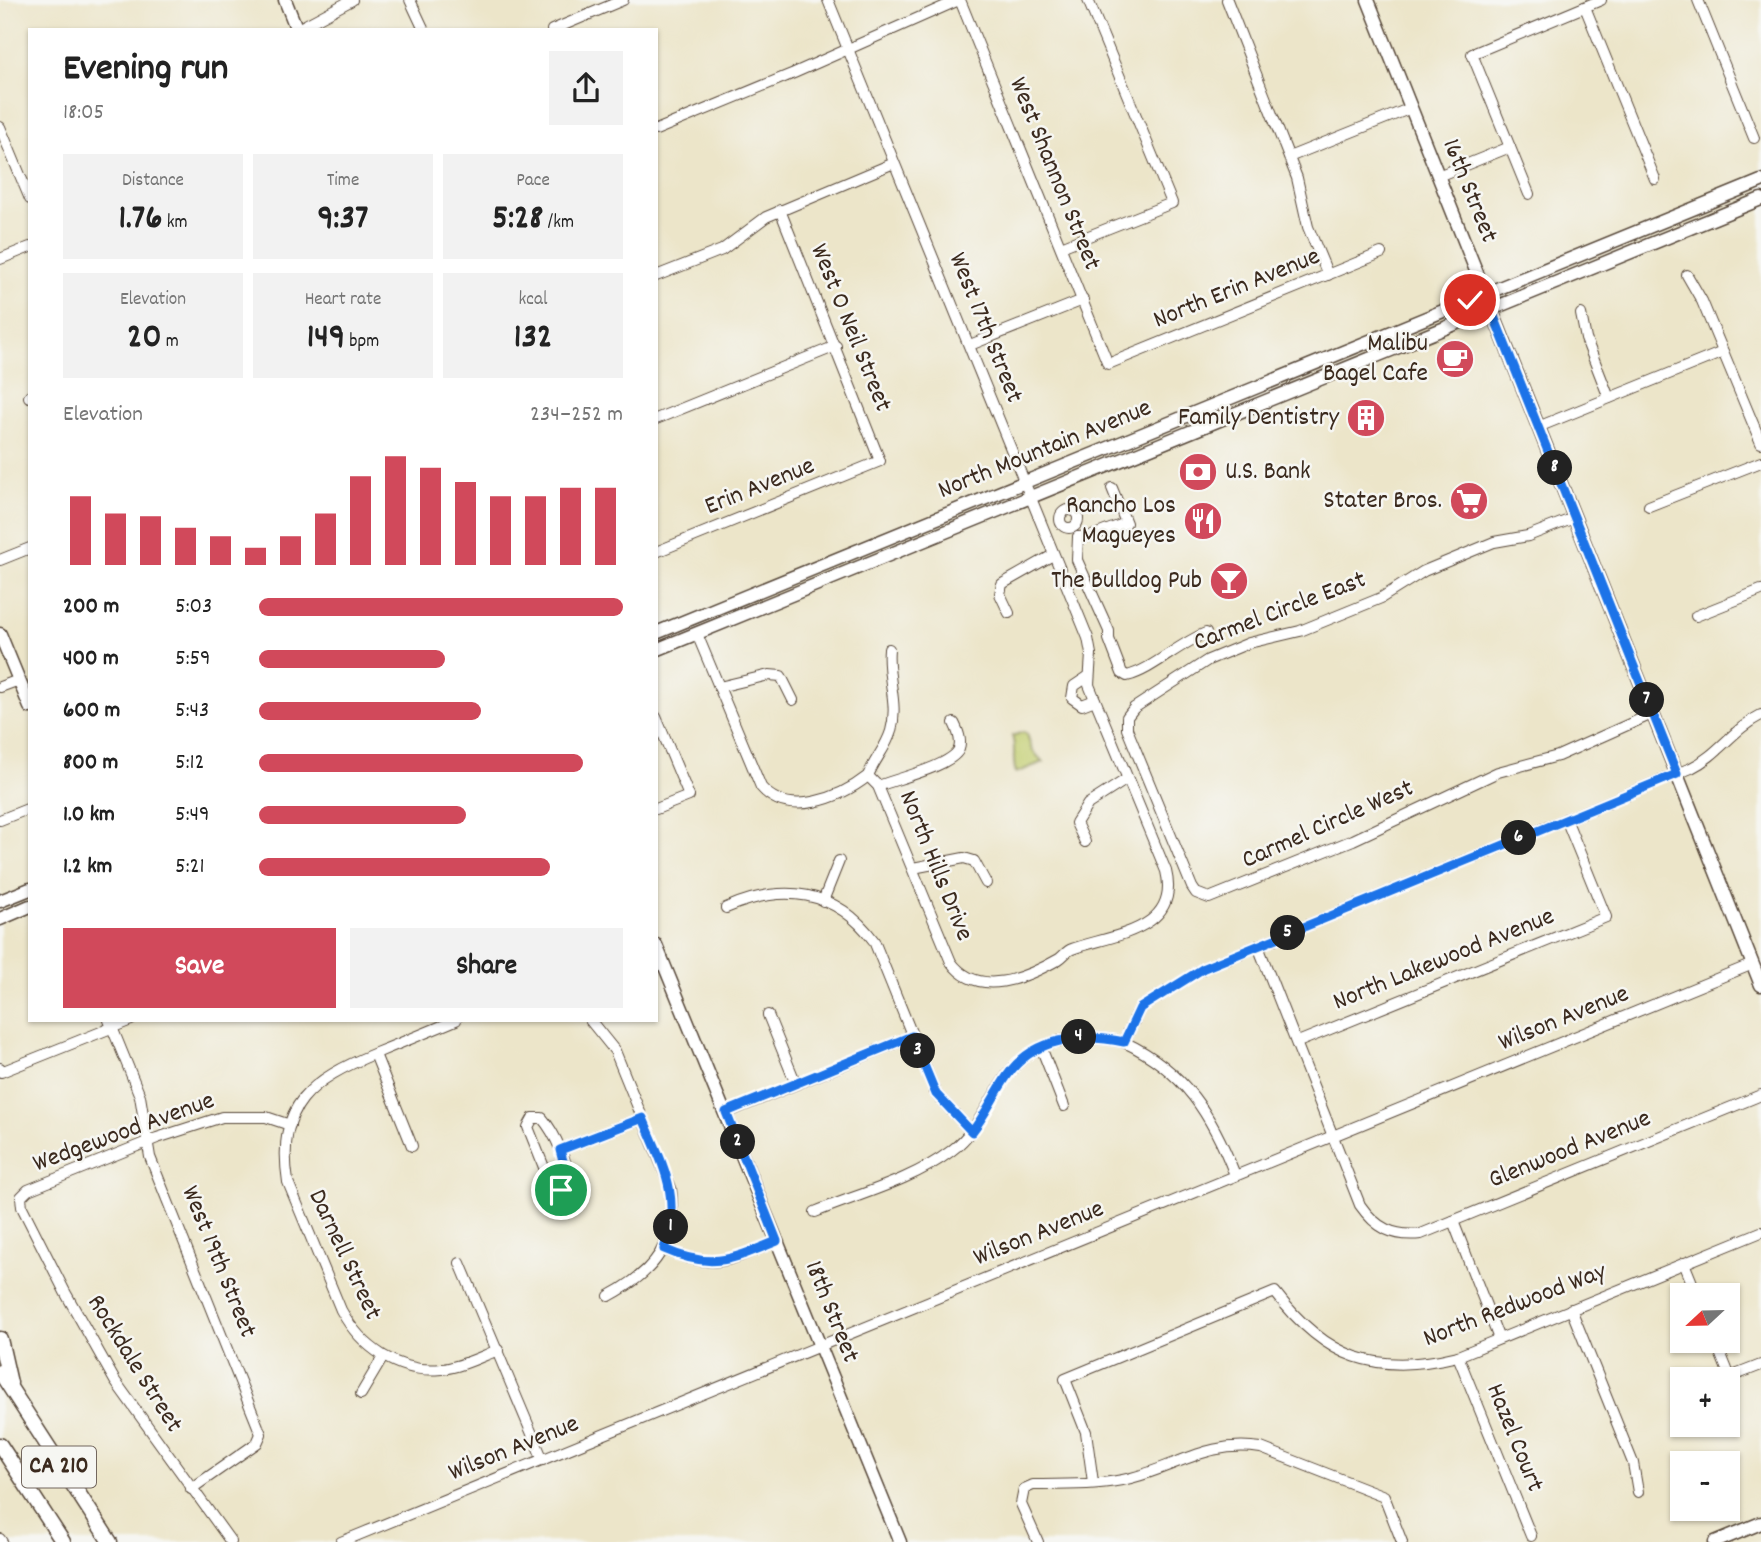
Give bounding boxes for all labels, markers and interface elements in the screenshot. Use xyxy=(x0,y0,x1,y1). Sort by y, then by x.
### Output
text: Evening run xyxy=(63,43,228,98)
button: share xyxy=(549,51,623,125)
street label: West Shannon Street xyxy=(998,72,1110,276)
text: 18:05 xyxy=(63,97,104,130)
street label: 16th Street xyxy=(1431,134,1507,249)
text: Distance xyxy=(122,168,184,195)
text: Time xyxy=(327,168,359,195)
text: Pace xyxy=(516,168,550,195)
text: 1.76 xyxy=(118,195,162,245)
text: 9:37 xyxy=(318,195,368,245)
text: 5:28 xyxy=(492,195,543,245)
text: km xyxy=(162,210,188,237)
text: /km xyxy=(543,210,574,237)
street label: West O Neil Street xyxy=(799,238,901,418)
street label: North Erin Avenue xyxy=(1148,239,1326,339)
street label: West 17th Street xyxy=(938,247,1032,409)
pin xyxy=(1440,270,1500,330)
icon: check xyxy=(1451,281,1489,319)
text: Elevation xyxy=(120,287,186,314)
text: Heart rate xyxy=(305,287,381,314)
text: kcal xyxy=(519,287,547,314)
text: 20 xyxy=(127,314,161,364)
text: 149 xyxy=(307,314,345,364)
text: 132 xyxy=(514,314,552,364)
place label: Malibu Bagel Cafe xyxy=(1323,326,1428,393)
text: m xyxy=(161,329,179,356)
text: bpm xyxy=(345,329,379,356)
cafe icon: Malibu Bagel Cafe xyxy=(1434,338,1476,380)
street label: North Mountain Avenue xyxy=(933,390,1157,510)
building icon: Family Dentistry xyxy=(1345,397,1387,439)
text: Elevation xyxy=(63,399,143,432)
text: 234–252 m xyxy=(530,399,623,432)
place label: Family Dentistry xyxy=(1178,400,1339,437)
street label: Erin Avenue xyxy=(700,448,820,526)
pin: 8 xyxy=(1538,450,1572,486)
bank icon: U.S. Bank xyxy=(1177,451,1219,493)
place label: U.S. Bank xyxy=(1225,454,1311,491)
text: 8 xyxy=(1551,454,1558,481)
supermarket icon: Stater Bros. xyxy=(1448,480,1490,522)
place label: Stater Bros. xyxy=(1323,483,1442,520)
place label: Rancho Los Magueyes xyxy=(1066,488,1176,555)
restaurant icon: Rancho Los Magueyes xyxy=(1182,500,1224,542)
bar icon: The Bulldog Pub xyxy=(1208,560,1250,602)
street label: Carmel Circle East xyxy=(1188,562,1372,662)
place label: The Bulldog Pub xyxy=(1051,563,1202,600)
text: 200 m xyxy=(63,591,119,624)
text: 5:03 xyxy=(175,591,212,624)
text: 400 m xyxy=(63,643,119,676)
text: 5:59 xyxy=(175,643,211,676)
pin: 7 xyxy=(1630,682,1664,718)
text: 7 xyxy=(1643,686,1650,713)
text: 600 m xyxy=(63,695,120,728)
text: 5:43 xyxy=(175,695,209,728)
text: 800 m xyxy=(63,747,118,780)
text: 5:12 xyxy=(175,747,205,780)
street label: Carmel Circle West xyxy=(1236,770,1420,879)
street label: North Hills Drive xyxy=(888,785,982,947)
text: 1.0 km xyxy=(63,799,115,832)
text: 5:49 xyxy=(175,799,210,832)
pin: 6 xyxy=(1502,820,1536,856)
text: 6 xyxy=(1514,824,1523,851)
text: 1.2 km xyxy=(63,851,112,884)
text: 5:21 xyxy=(175,851,205,884)
street label: North Lakewood Avenue xyxy=(1328,899,1560,1021)
pin: 5 xyxy=(1270,916,1306,950)
text: 5 xyxy=(1283,919,1292,946)
button: Save xyxy=(63,928,336,1008)
button: Share xyxy=(350,928,623,1008)
street label: Wilson Avenue xyxy=(1493,976,1635,1062)
pin: 4 xyxy=(1062,1020,1096,1054)
text: 4 xyxy=(1075,1023,1082,1050)
pin: 3 xyxy=(900,1034,936,1068)
text: 3 xyxy=(913,1037,922,1064)
street label: Wedgewood Avenue xyxy=(28,1083,220,1183)
street label: Glenwood Avenue xyxy=(1483,1101,1657,1199)
pin: 2 xyxy=(720,1124,756,1160)
text: 2 xyxy=(733,1128,742,1155)
pin xyxy=(531,1160,591,1220)
icon: arrive xyxy=(542,1171,580,1209)
street label: West 19th Street xyxy=(171,1180,265,1344)
street label: Darnell Street xyxy=(298,1184,391,1327)
street label: Wilson Avenue xyxy=(968,1191,1110,1277)
pin: 1 xyxy=(654,1210,688,1244)
text: 1 xyxy=(668,1213,673,1240)
street label: North Redwood Way xyxy=(1418,1254,1612,1358)
street label: 18th Street xyxy=(794,1256,868,1369)
north arrow xyxy=(1670,1283,1740,1353)
map controls xyxy=(1670,1283,1740,1521)
street label: Rockdale Street xyxy=(77,1288,191,1441)
button: + xyxy=(1670,1367,1740,1437)
street label: Hazel Court xyxy=(1476,1378,1553,1498)
street label: Wilson Avenue xyxy=(443,1406,585,1492)
road number: CA 210 xyxy=(22,1447,96,1488)
button: − xyxy=(1670,1451,1740,1521)

